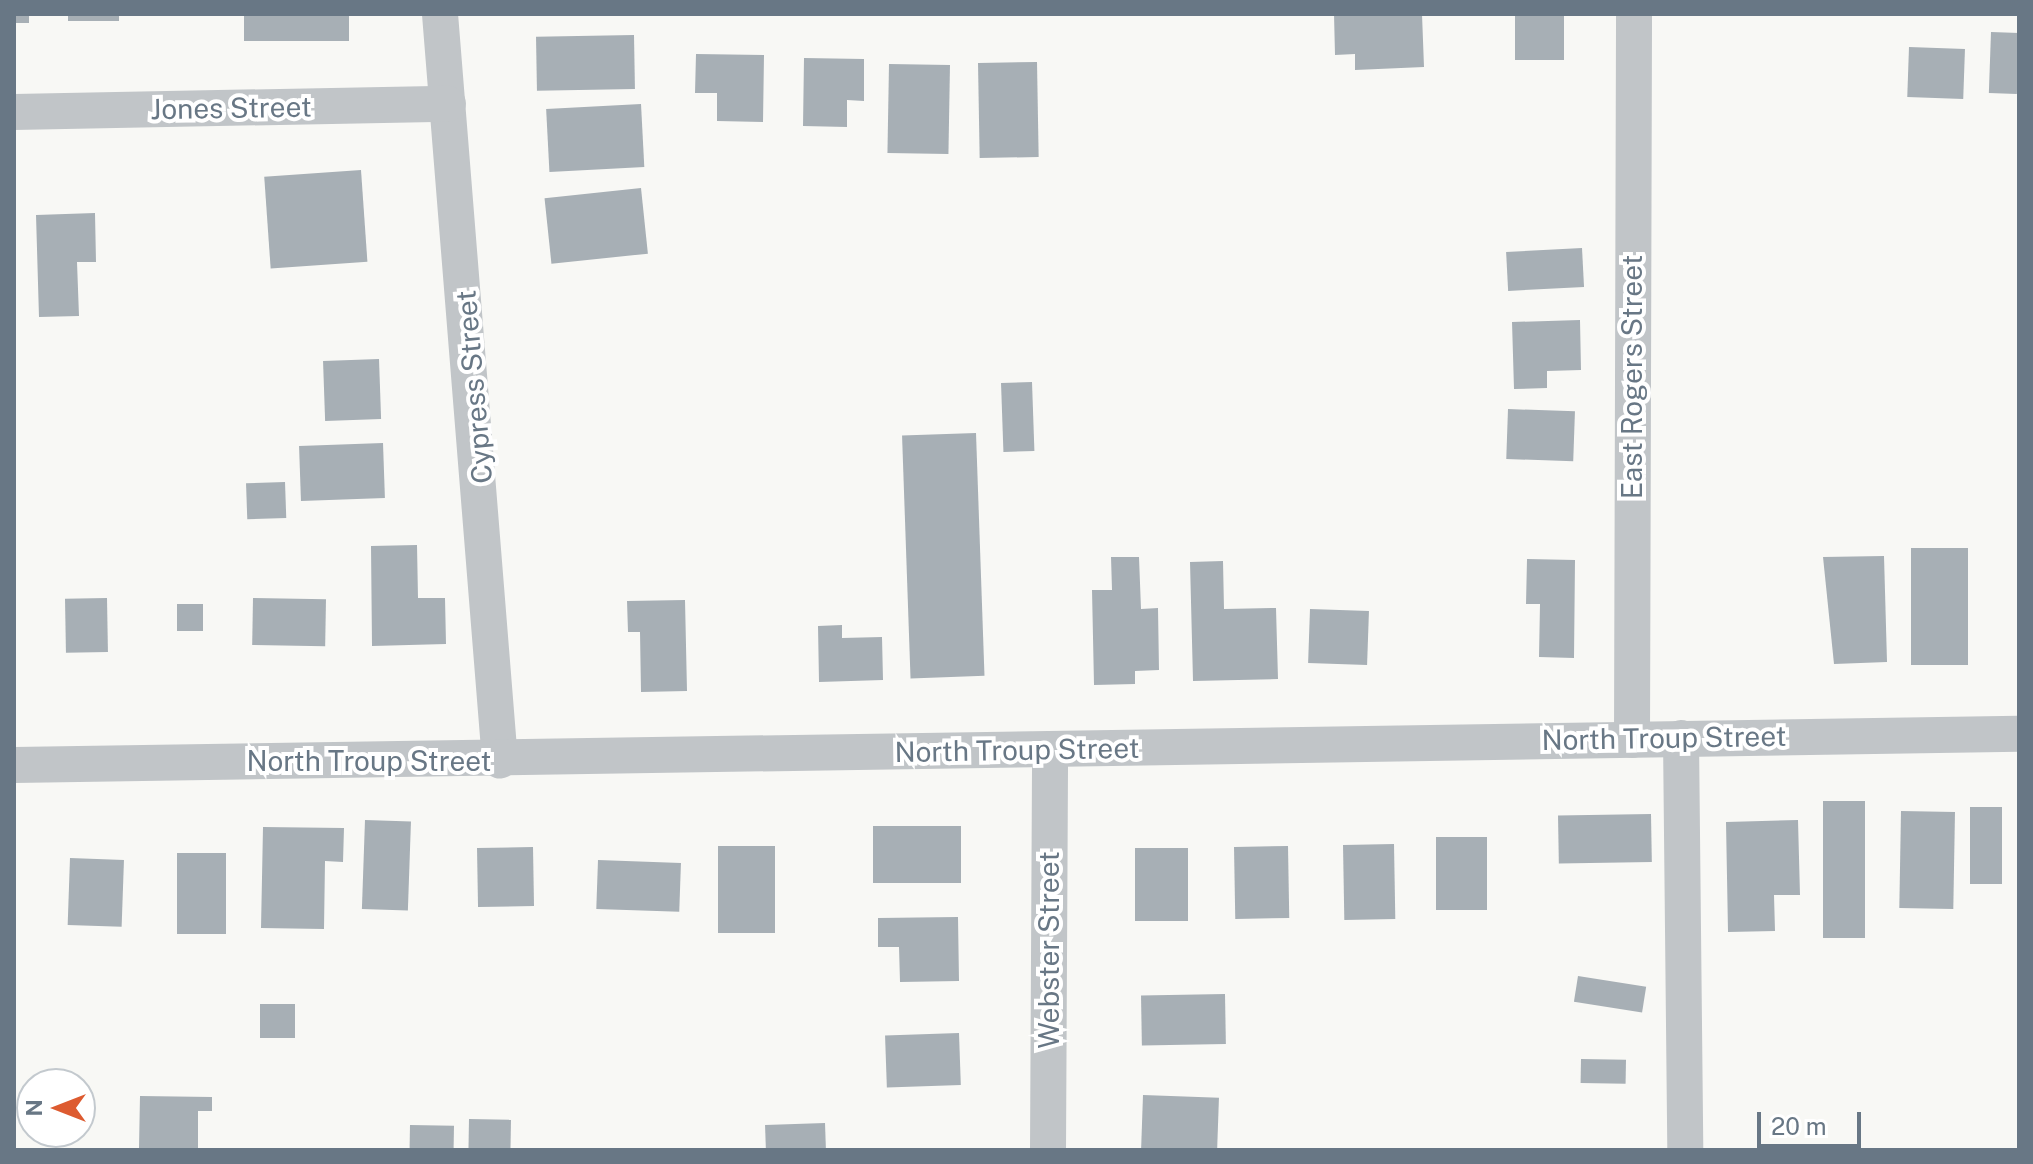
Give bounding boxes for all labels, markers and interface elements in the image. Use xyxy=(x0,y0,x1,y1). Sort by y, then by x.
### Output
street label: Jones Street xyxy=(150,90,312,126)
street label: East Rogers Street xyxy=(1615,255,1649,499)
street label: Cypress Street xyxy=(449,289,499,485)
street label: North Troup Street xyxy=(1541,719,1787,757)
street label: North Troup Street xyxy=(894,731,1140,769)
street label: North Troup Street xyxy=(246,744,492,778)
street label: Webster Street xyxy=(1032,851,1066,1049)
north arrow xyxy=(16,1068,96,1148)
scale bar xyxy=(1761,1096,1865,1146)
text: N xyxy=(21,1099,47,1117)
text: 20 m xyxy=(1771,1112,1827,1140)

